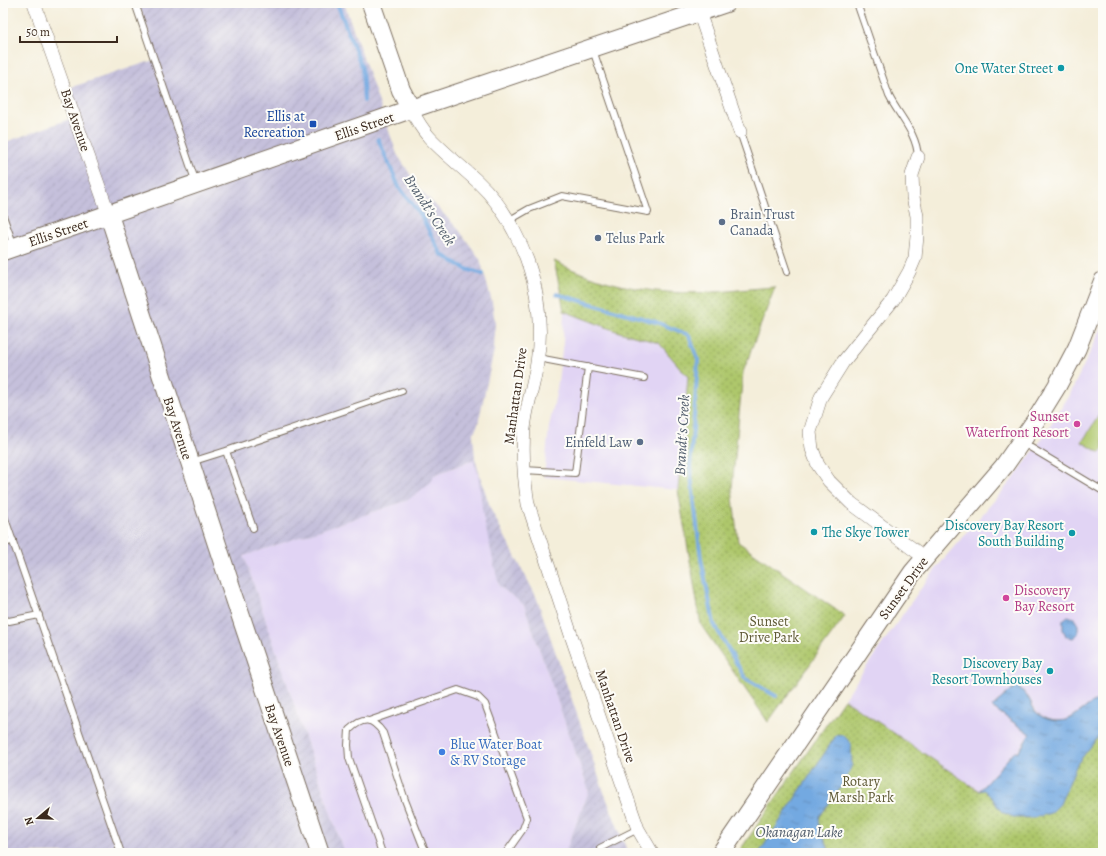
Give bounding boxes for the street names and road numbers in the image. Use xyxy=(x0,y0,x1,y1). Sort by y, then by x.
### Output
street label: Bay Avenue xyxy=(56,86,95,154)
street label: Ellis Street xyxy=(332,107,397,146)
street label: Ellis Street xyxy=(26,213,91,252)
street label: Manhattan Drive xyxy=(499,346,532,446)
street label: Bay Avenue xyxy=(158,394,197,462)
street label: Sunset Drive xyxy=(874,553,933,624)
street label: Manhattan Drive xyxy=(591,667,640,765)
street label: Bay Avenue xyxy=(260,701,299,769)

